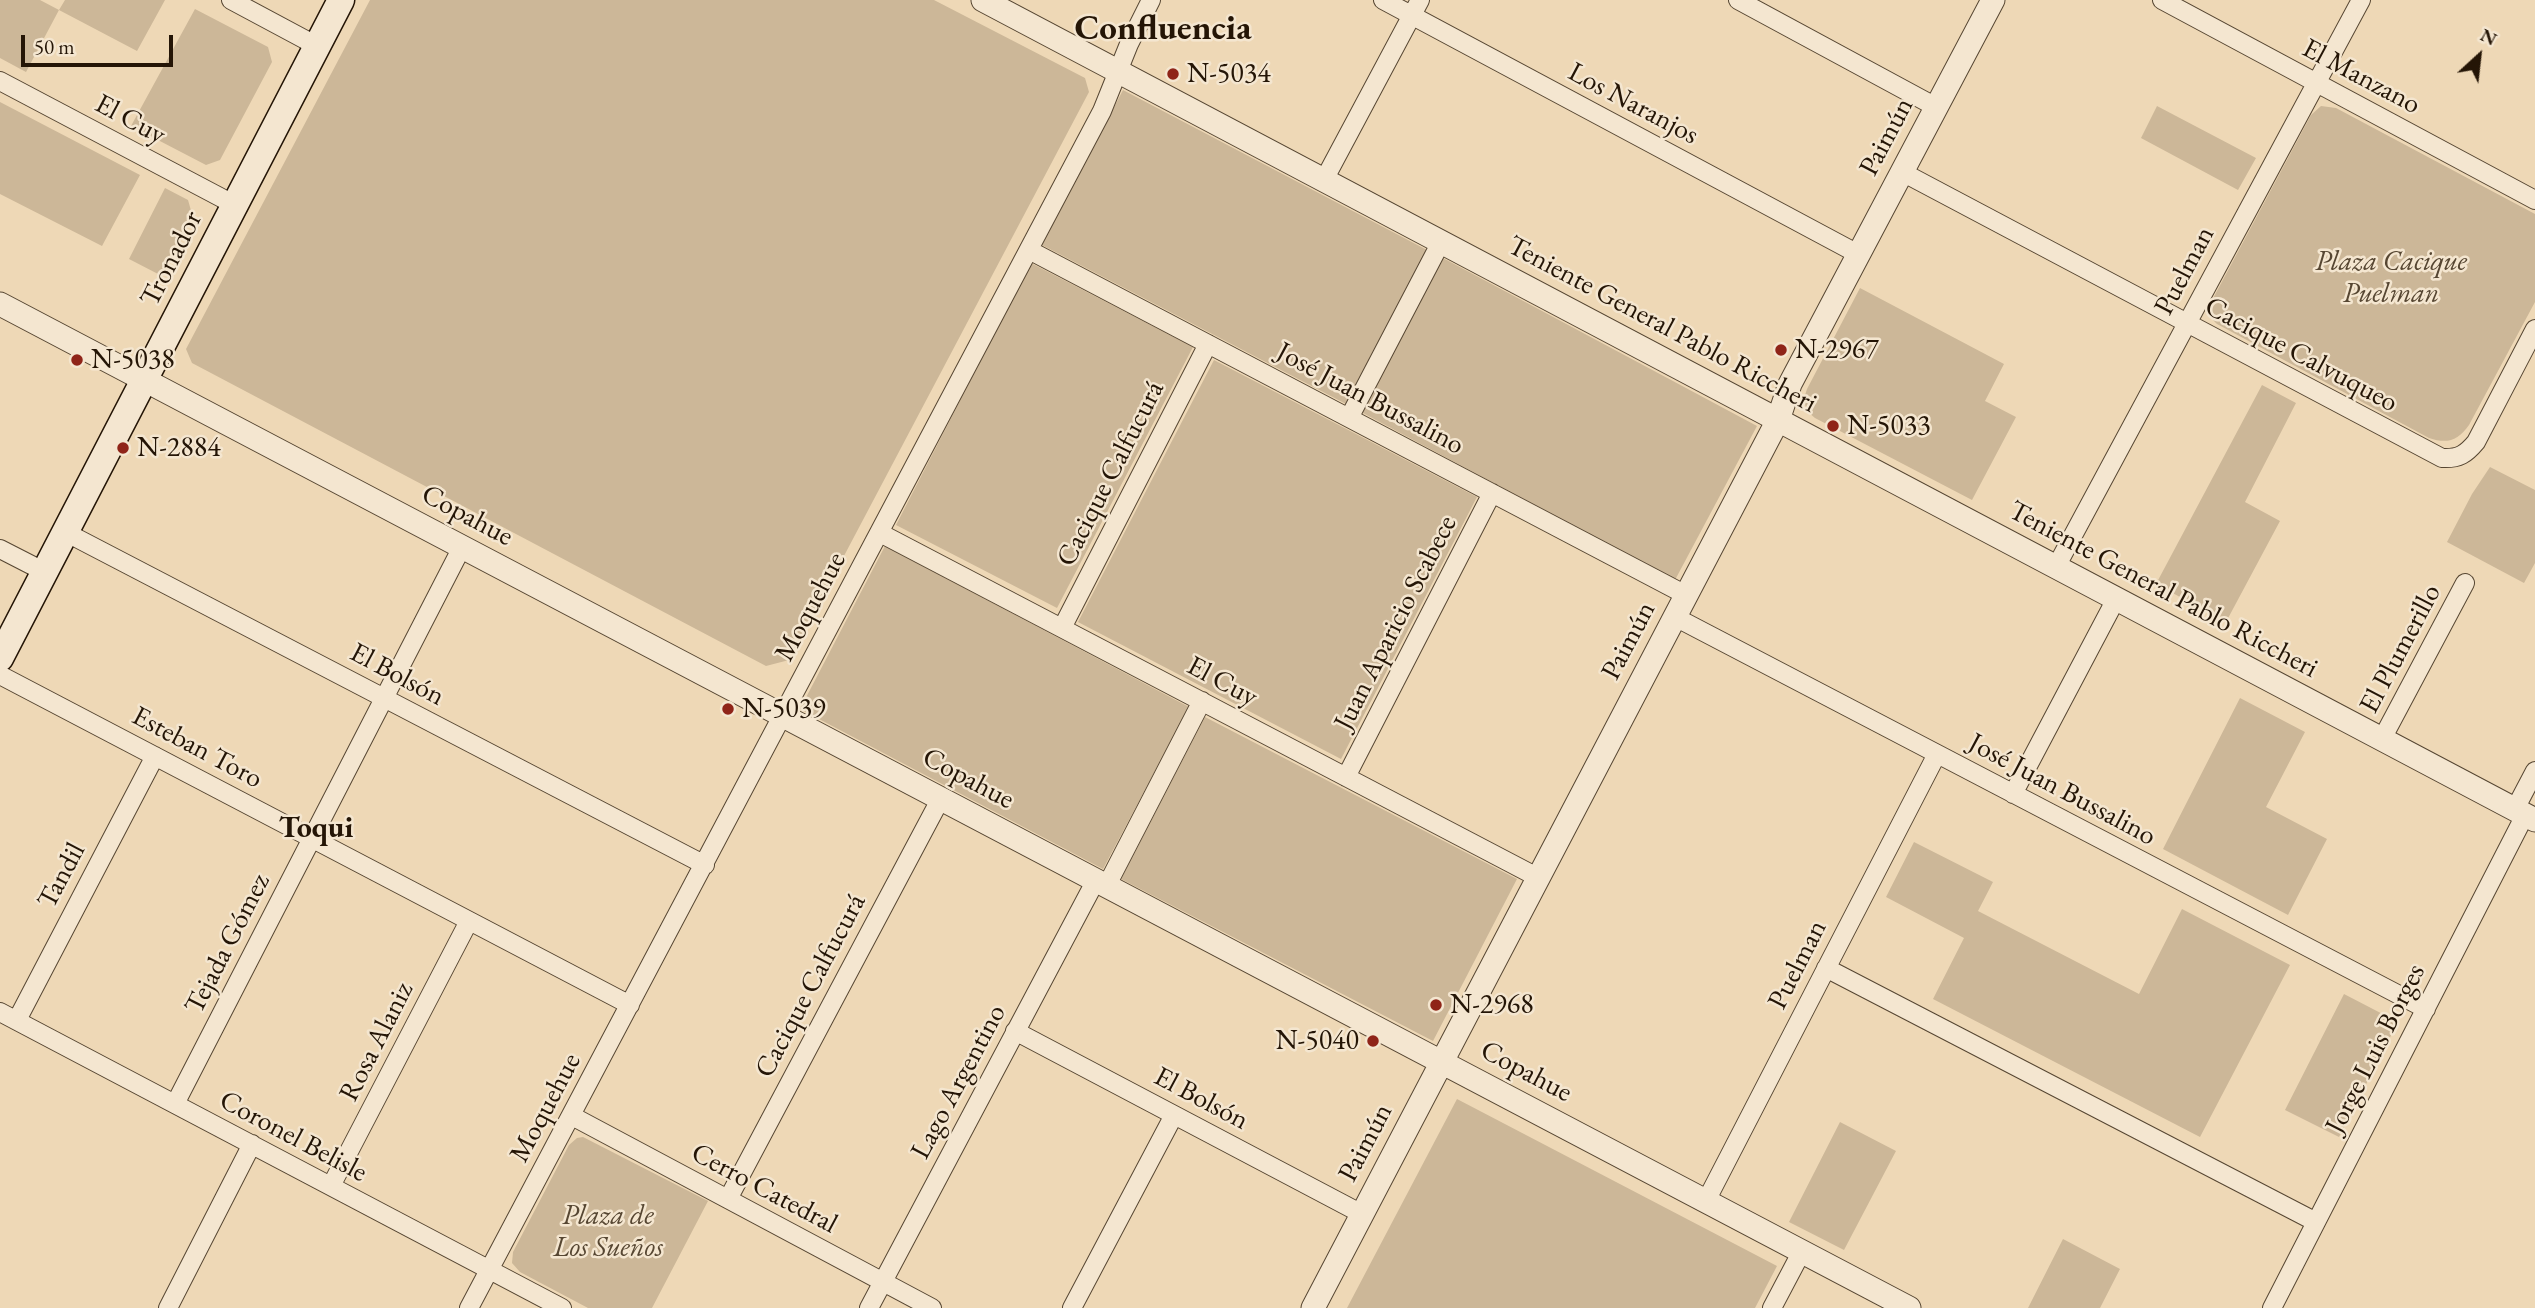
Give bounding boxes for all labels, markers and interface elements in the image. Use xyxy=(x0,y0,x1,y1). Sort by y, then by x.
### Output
district label: Confluencia xyxy=(1074,8,1252,50)
scale bar xyxy=(24,21,177,65)
north arrow xyxy=(2444,21,2514,91)
text: N xyxy=(2476,22,2501,51)
street label: El Manzano xyxy=(2296,32,2426,122)
text: 50 m xyxy=(34,33,75,60)
street label: Los Naranjos xyxy=(1562,56,1704,152)
place label: N-5034 xyxy=(1187,57,1271,91)
marker: N-5034 xyxy=(1165,66,1181,82)
street label: El Cuy xyxy=(89,88,171,152)
street label: Paimún xyxy=(1853,92,1921,182)
street label: Tronador xyxy=(134,206,210,312)
street label: Puelman xyxy=(2148,221,2222,321)
street label: Teniente General Pablo Riccheri xyxy=(1502,229,1822,421)
park label: Plaza Cacique Puelman xyxy=(2315,245,2467,311)
street label: Cacique Calvuqueo xyxy=(2199,290,2403,420)
place label: N-2967 xyxy=(1795,333,1879,367)
street label: José Juan Bussalino xyxy=(1271,335,1469,463)
marker: N-2967 xyxy=(1773,342,1789,358)
place label: N-5038 xyxy=(91,343,175,377)
marker: N-5038 xyxy=(69,352,85,368)
street label: Cacique Calfucurá xyxy=(1050,376,1172,572)
place label: N-5033 xyxy=(1847,409,1931,443)
marker: N-5033 xyxy=(1825,418,1841,434)
place label: N-2884 xyxy=(137,431,221,465)
marker: N-2884 xyxy=(115,440,131,456)
street label: Copahue xyxy=(415,478,519,554)
street label: Teniente General Pablo Riccheri xyxy=(2003,494,2323,686)
street label: Juan Aparicio Scabece xyxy=(1327,510,1465,736)
street label: Moquehue xyxy=(768,547,854,667)
street label: El Plumerillo xyxy=(2353,579,2449,719)
street label: Paimún xyxy=(1595,596,1663,686)
street label: El Bolsón xyxy=(344,636,450,714)
street label: El Cuy xyxy=(1181,650,1263,714)
place label: N-5039 xyxy=(742,692,826,726)
street label: Esteban Toro xyxy=(126,700,268,796)
marker: N-5039 xyxy=(720,701,736,717)
street label: José Juan Bussalino xyxy=(1963,726,2161,854)
street label: Copahue xyxy=(916,741,1020,817)
district label: Toqui xyxy=(279,811,353,847)
street label: Tandil xyxy=(31,837,93,915)
street label: Tejada Gómez xyxy=(178,868,278,1020)
street label: Cacique Calfucurá xyxy=(748,888,874,1084)
street label: Puelman xyxy=(1761,915,1835,1015)
street label: Jorge Luis Borges xyxy=(2319,959,2433,1139)
street label: Rosa Alaniz xyxy=(333,977,421,1107)
place label: N-2968 xyxy=(1450,988,1534,1022)
marker: N-2968 xyxy=(1428,997,1444,1013)
street label: Lago Argentino xyxy=(904,999,1014,1165)
place label: N-5040 xyxy=(1275,1024,1359,1058)
marker: N-5040 xyxy=(1365,1033,1381,1049)
street label: Copahue xyxy=(1474,1034,1578,1110)
street label: Moquehue xyxy=(503,1048,589,1168)
street label: El Bolsón xyxy=(1148,1060,1254,1138)
street label: Coronel Belisle xyxy=(213,1084,373,1190)
street label: Paimún xyxy=(1332,1098,1400,1188)
street label: Cerro Catedral xyxy=(685,1136,843,1242)
park label: Plaza de Los Sueños xyxy=(553,1199,663,1265)

